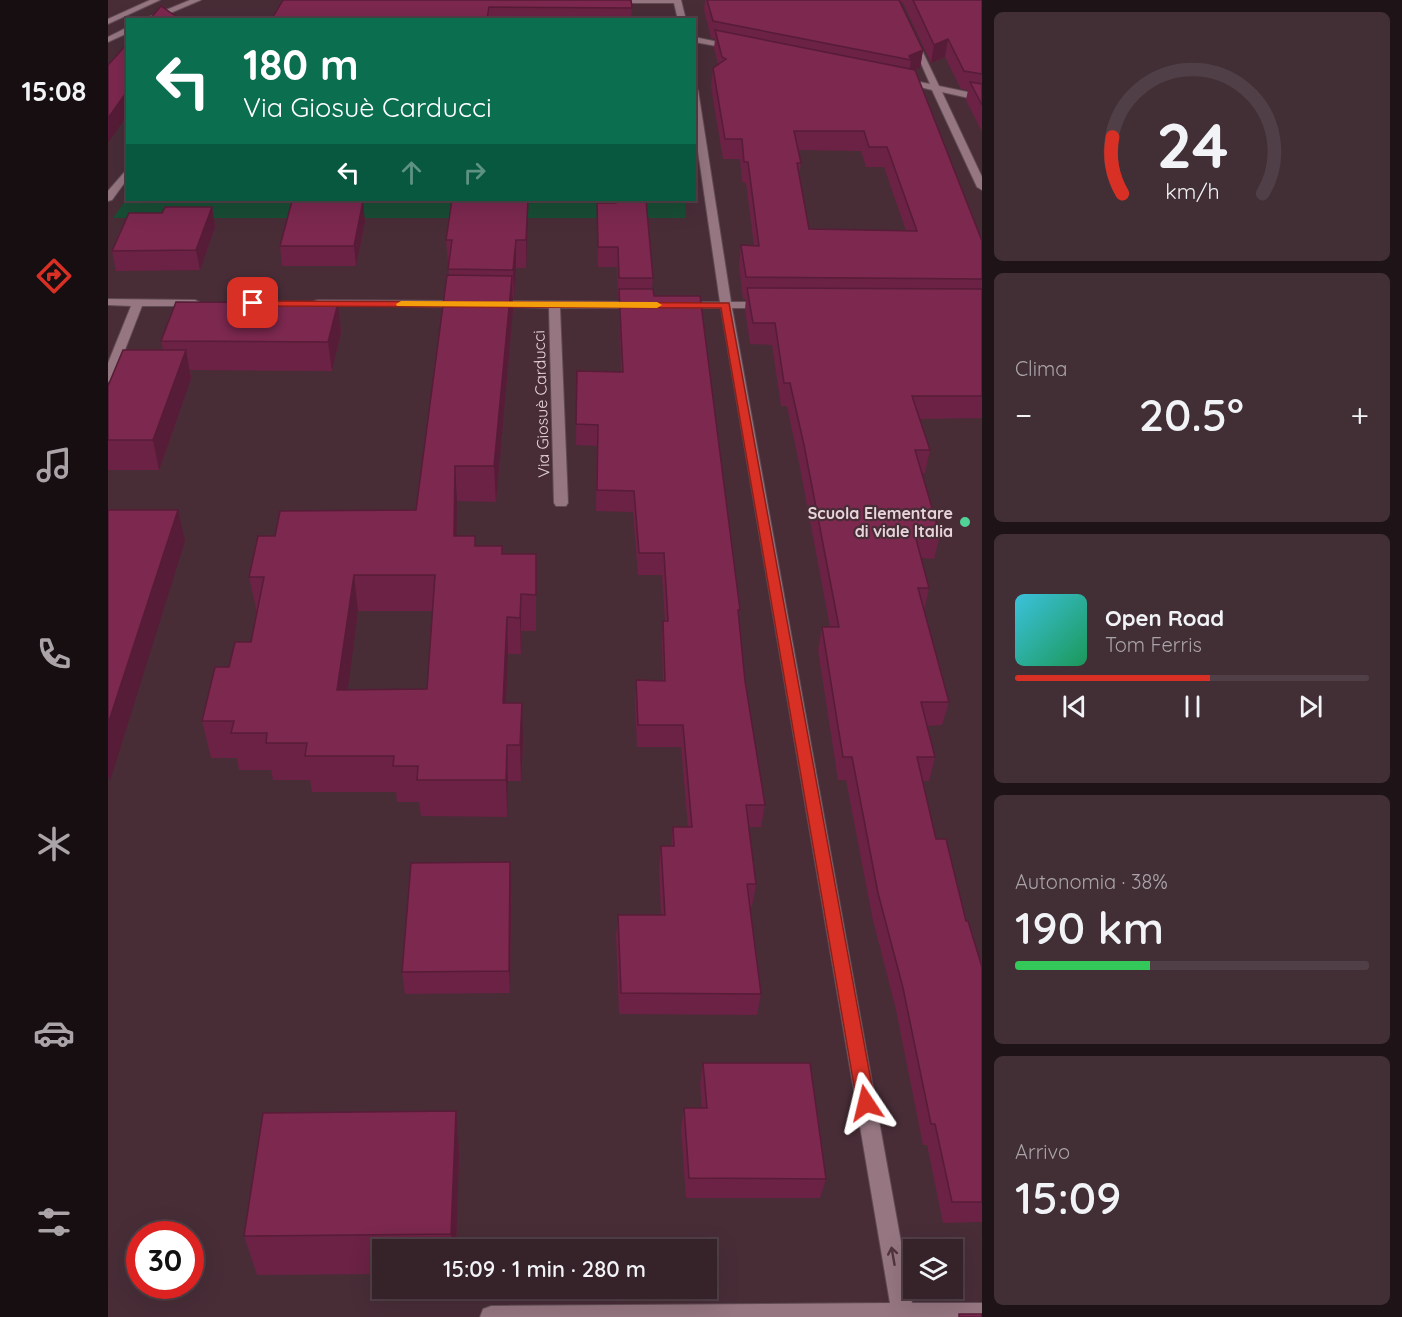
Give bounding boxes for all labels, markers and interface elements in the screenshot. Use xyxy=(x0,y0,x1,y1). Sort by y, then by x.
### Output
text: 180 m xyxy=(243,38,359,91)
icon: left xyxy=(144,42,222,120)
text: 15:08 xyxy=(22,74,86,108)
text: Via Giosuè Carducci xyxy=(243,90,492,124)
text: 24 xyxy=(1156,106,1228,184)
icon: left xyxy=(332,156,365,189)
icon: ahead xyxy=(395,156,428,189)
icon: right xyxy=(458,156,491,189)
text: km/h xyxy=(1165,178,1219,204)
icon: directions xyxy=(33,255,75,297)
pin xyxy=(227,277,278,328)
icon: arrive xyxy=(236,286,269,319)
street label: Via Giosuè Carducci xyxy=(528,330,554,478)
text: Clima xyxy=(1015,356,1067,381)
text: 20.5° xyxy=(1139,386,1244,442)
text: − xyxy=(1015,394,1032,435)
text: + xyxy=(1350,394,1369,435)
icon: music xyxy=(33,444,75,486)
place label: Scuola Elementare di viale Italia xyxy=(808,503,953,541)
marker: Scuola Elementare di viale Italia xyxy=(958,515,972,529)
text: Open Road xyxy=(1105,604,1224,632)
text: Tom Ferris xyxy=(1105,632,1202,657)
icon: phone xyxy=(33,633,75,675)
icon: previous xyxy=(1058,690,1091,723)
icon: pause xyxy=(1176,690,1209,723)
icon: next xyxy=(1294,690,1327,723)
icon: climate xyxy=(33,823,75,865)
text: Autonomia · 38% xyxy=(1015,869,1168,894)
text: 190 km xyxy=(1015,899,1164,955)
icon: car xyxy=(33,1012,75,1054)
position arrow xyxy=(834,1071,898,1135)
text: Arrivo xyxy=(1015,1139,1070,1164)
text: 15:09 xyxy=(1015,1169,1121,1225)
icon: filters xyxy=(33,1201,75,1243)
speed limit sign: 30 xyxy=(126,1221,204,1299)
map controls xyxy=(903,1239,963,1299)
button: layers xyxy=(903,1239,963,1299)
one-way arrow xyxy=(887,1247,898,1267)
text: 15:09 · 1 min · 280 m xyxy=(443,1255,646,1283)

